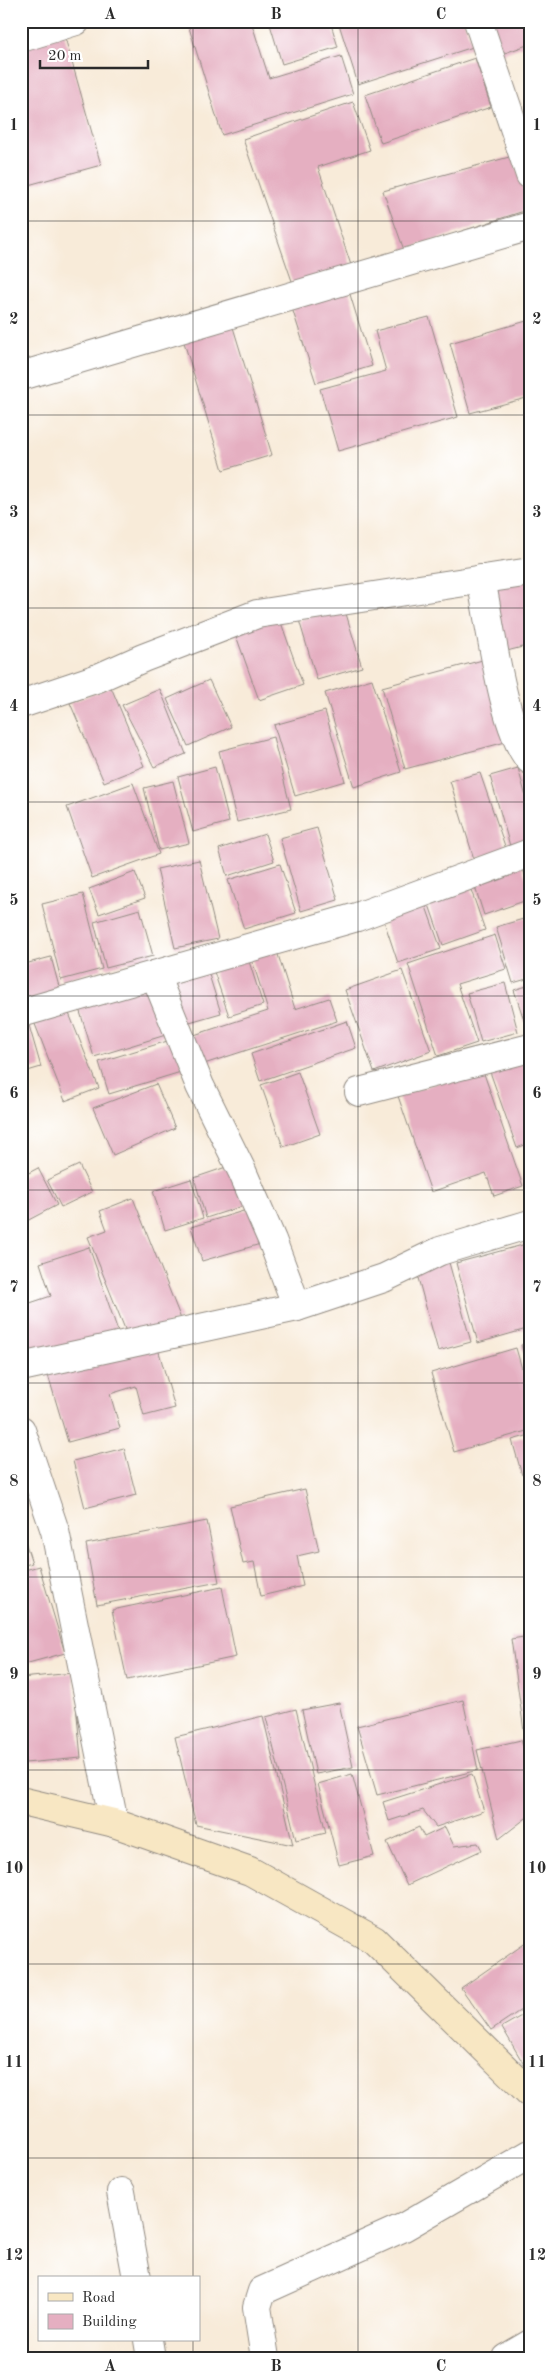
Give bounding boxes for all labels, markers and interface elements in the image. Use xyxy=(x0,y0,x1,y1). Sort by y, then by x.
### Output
text: A xyxy=(104,7,116,23)
text: B xyxy=(270,7,282,23)
text: C xyxy=(436,7,446,23)
scale bar xyxy=(40,38,148,70)
text: 20 m xyxy=(48,49,82,64)
text: 1 xyxy=(9,118,19,134)
text: 1 xyxy=(532,118,542,134)
text: 2 xyxy=(9,312,19,328)
text: 2 xyxy=(532,312,542,328)
text: 3 xyxy=(9,505,19,521)
text: 3 xyxy=(532,505,542,521)
text: 4 xyxy=(9,699,19,715)
text: 4 xyxy=(532,699,542,715)
text: 5 xyxy=(9,893,19,909)
text: 5 xyxy=(532,893,542,909)
text: 6 xyxy=(9,1086,19,1102)
text: 6 xyxy=(532,1086,542,1102)
text: 7 xyxy=(9,1280,19,1296)
text: 7 xyxy=(532,1280,542,1296)
text: 8 xyxy=(9,1474,19,1490)
text: 8 xyxy=(532,1474,542,1490)
text: 9 xyxy=(9,1667,19,1683)
text: 9 xyxy=(532,1667,542,1683)
text: 10 xyxy=(5,1861,23,1877)
text: 10 xyxy=(528,1861,546,1877)
text: 11 xyxy=(5,2055,23,2071)
text: 11 xyxy=(528,2055,546,2071)
text: 12 xyxy=(5,2248,23,2264)
text: 12 xyxy=(528,2248,546,2264)
legend xyxy=(38,2276,200,2342)
text: Road xyxy=(82,2291,116,2306)
text: Building xyxy=(82,2315,137,2330)
text: A xyxy=(104,2359,116,2375)
text: B xyxy=(270,2359,282,2375)
text: C xyxy=(436,2359,446,2375)

